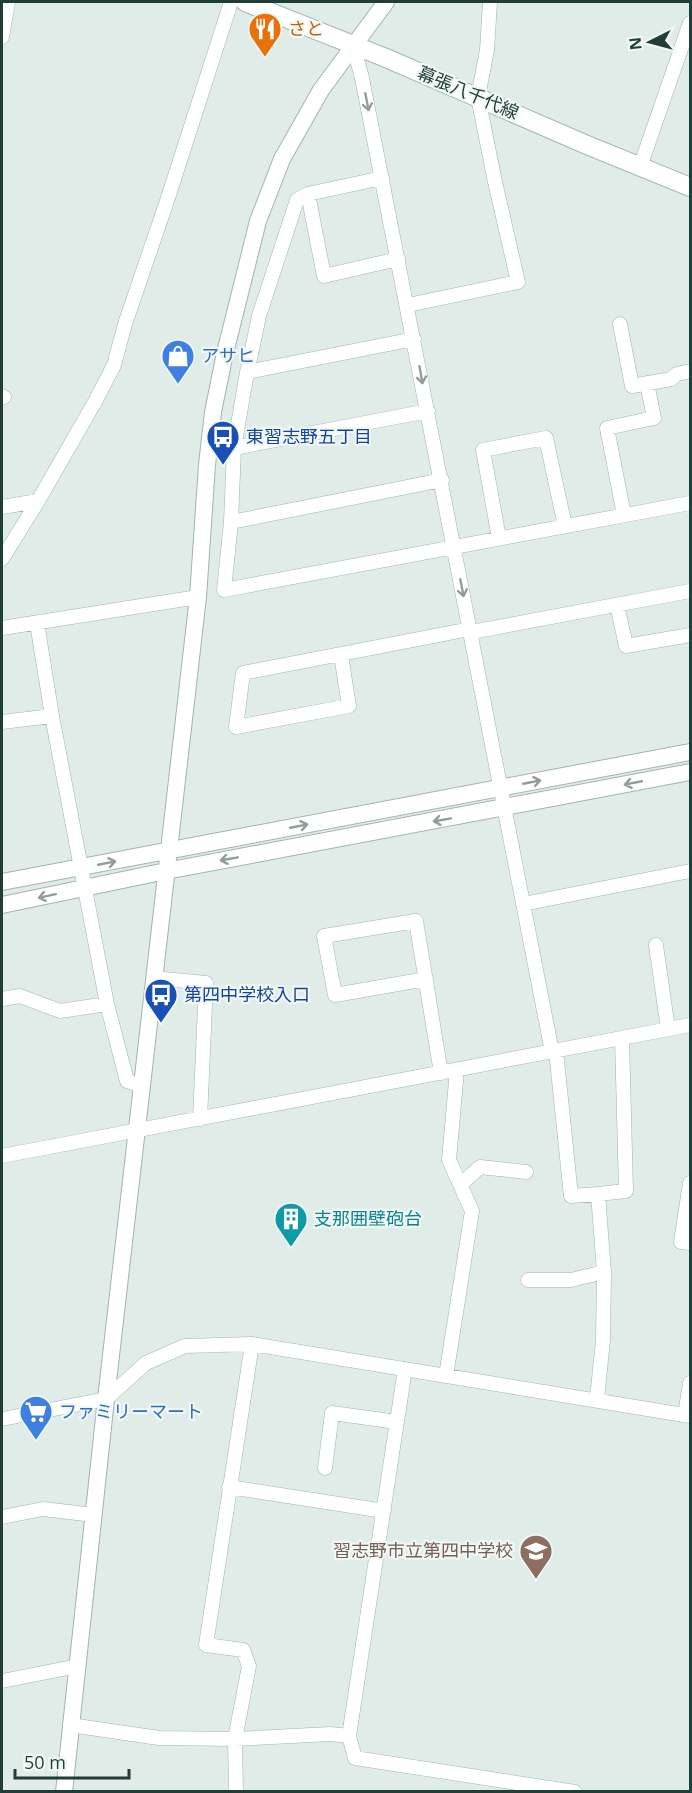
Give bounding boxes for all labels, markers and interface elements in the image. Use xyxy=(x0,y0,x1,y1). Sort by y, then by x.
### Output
restaurant icon: さと xyxy=(247,11,283,58)
north arrow xyxy=(620,12,680,72)
place label: さと xyxy=(288,16,324,40)
text: N xyxy=(623,36,647,51)
street label: 幕張八千代線 xyxy=(414,60,523,124)
one-way arrow xyxy=(362,92,373,111)
shop icon: アサヒ xyxy=(160,338,196,385)
place label: アサヒ xyxy=(201,343,255,367)
one-way arrow xyxy=(416,365,427,385)
bus stop icon: 東習志野五丁目 xyxy=(205,419,241,466)
place label: 東習志野五丁目 xyxy=(246,424,372,448)
one-way arrow xyxy=(457,577,468,597)
one-way arrow xyxy=(521,776,541,787)
one-way arrow xyxy=(624,778,643,789)
one-way arrow xyxy=(432,815,452,826)
one-way arrow xyxy=(288,820,308,831)
one-way arrow xyxy=(220,854,239,865)
one-way arrow xyxy=(97,857,117,868)
one-way arrow xyxy=(38,891,57,902)
bus stop icon: 第四中学校入口 xyxy=(143,977,179,1024)
place label: 第四中学校入口 xyxy=(184,982,310,1006)
building icon: 支那囲壁砲台 xyxy=(273,1201,309,1248)
place label: 支那囲壁砲台 xyxy=(314,1206,422,1230)
supermarket icon: ファミリーマート xyxy=(18,1394,54,1441)
place label: ファミリーマート xyxy=(59,1399,203,1423)
school or university icon: 習志野市立第四中学校 xyxy=(518,1533,554,1580)
place label: 習志野市立第四中学校 xyxy=(333,1538,513,1562)
scale bar xyxy=(15,1742,129,1780)
text: 50 m xyxy=(24,1750,66,1774)

